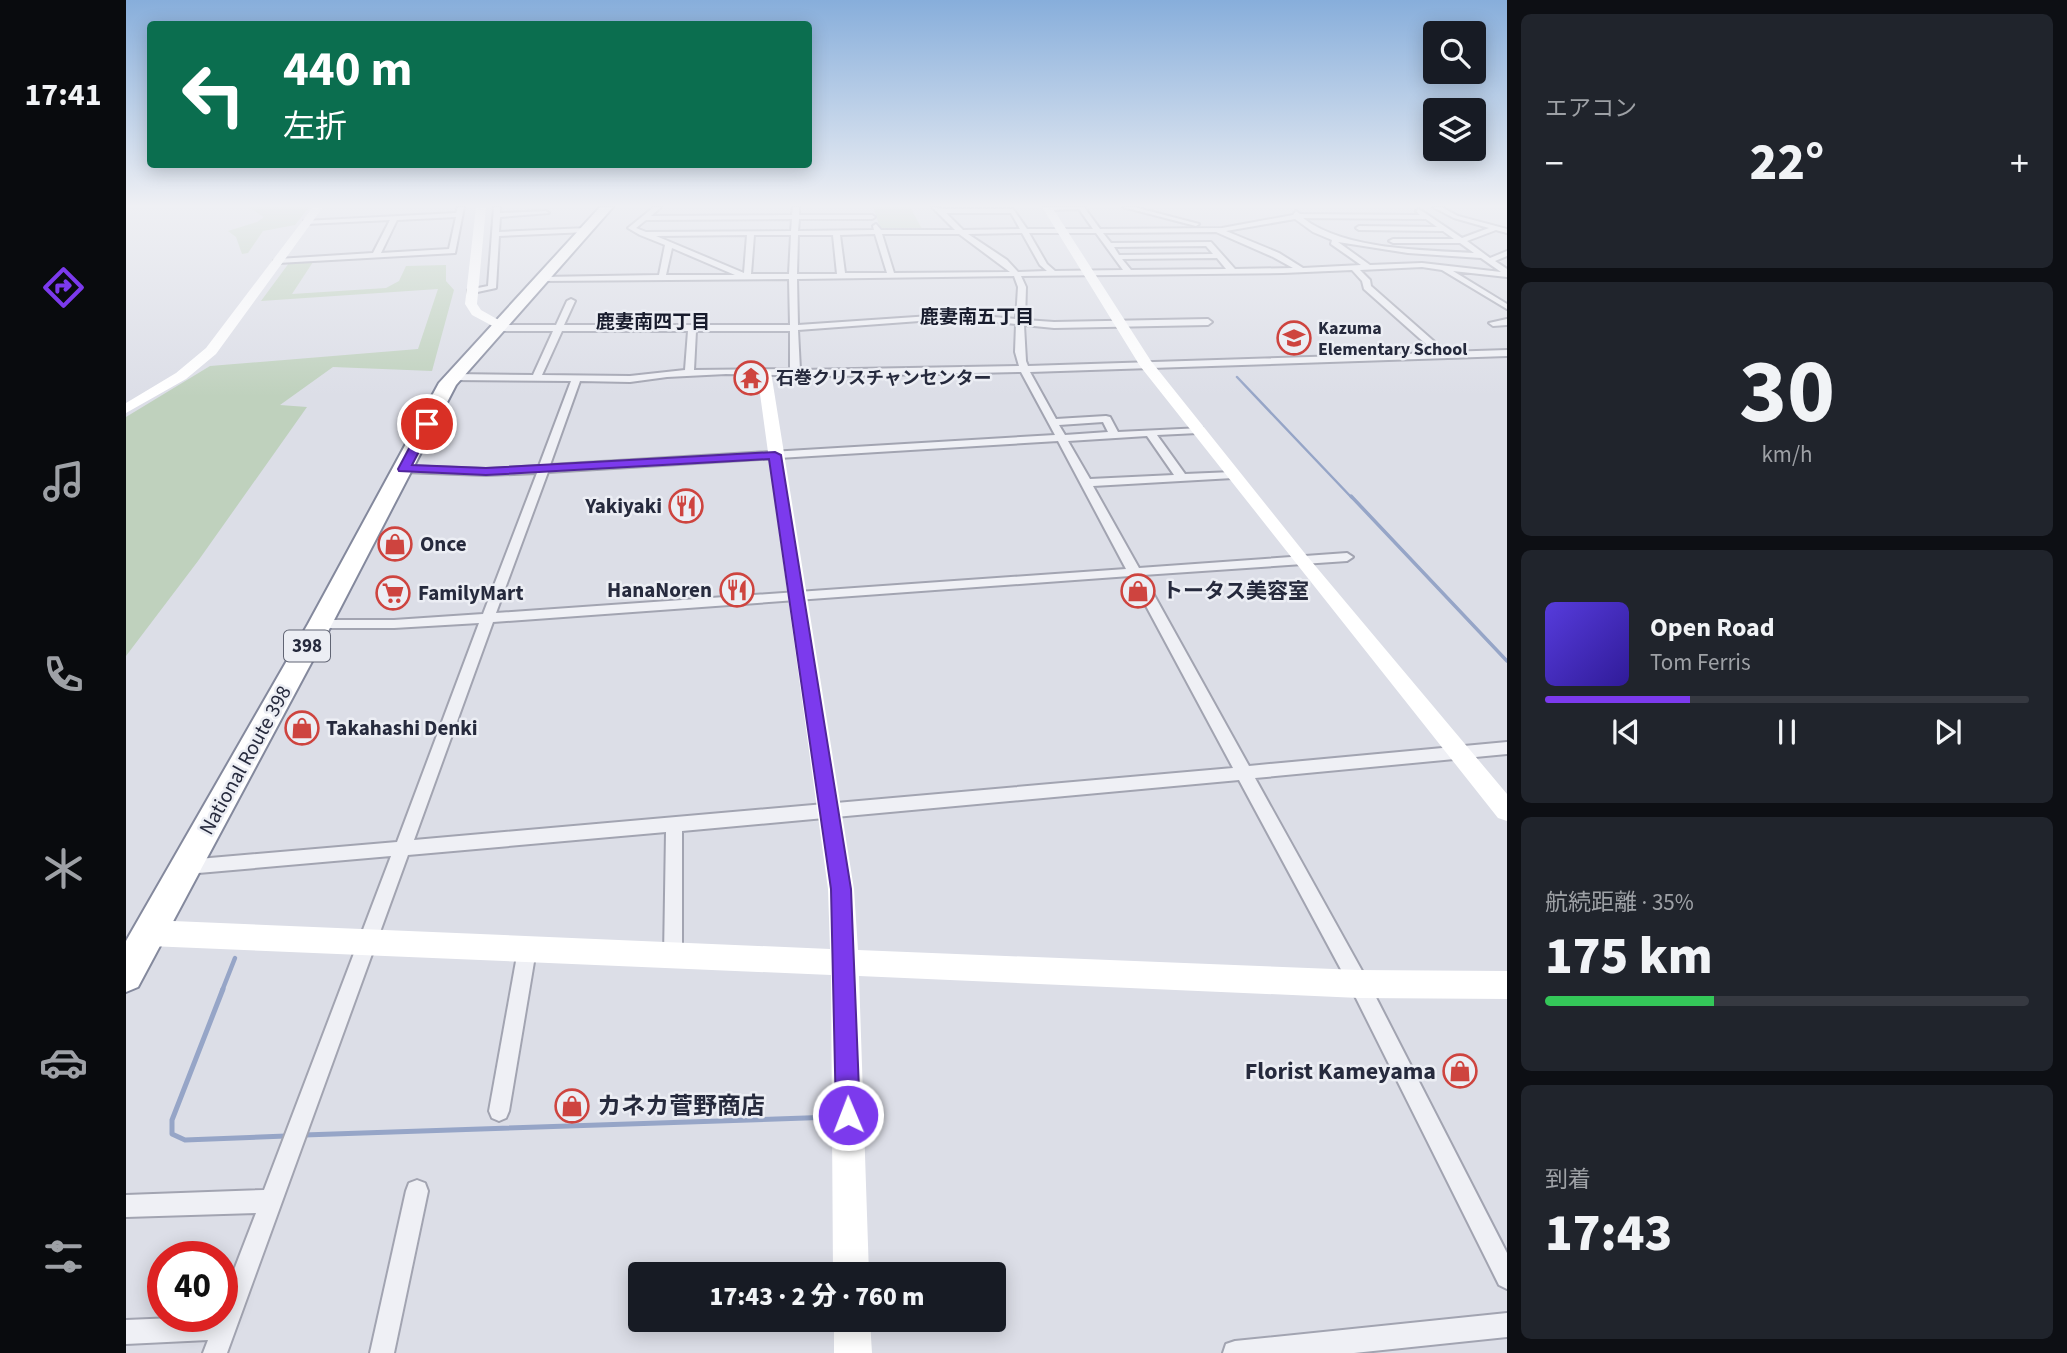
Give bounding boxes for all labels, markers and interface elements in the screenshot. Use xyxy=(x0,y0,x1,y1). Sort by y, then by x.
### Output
map controls xyxy=(1423,21,1486,161)
button: search xyxy=(1423,21,1486,84)
text: 440 m xyxy=(283,35,412,105)
icon: left xyxy=(168,49,259,140)
text: 17:41 xyxy=(24,72,102,118)
text: エアコン xyxy=(1545,92,1637,125)
button: layers xyxy=(1423,98,1486,161)
text: 左折 xyxy=(283,104,347,150)
text: 22° xyxy=(1750,126,1824,200)
text: − xyxy=(1545,137,1564,191)
text: + xyxy=(2010,137,2029,191)
icon: directions xyxy=(39,263,88,312)
district label: 鹿妻南五丁目 xyxy=(920,304,1034,331)
district label: 鹿妻南四丁目 xyxy=(596,309,710,336)
place label: Kazuma Elementary School xyxy=(1318,316,1468,362)
school or university icon: Kazuma Elementary School xyxy=(1275,319,1313,357)
text: 30 xyxy=(1739,328,1835,457)
temple icon: 石巻クリスチャンセンター xyxy=(732,359,770,397)
place label: 石巻クリスチャンセンター xyxy=(776,366,992,391)
pin xyxy=(397,394,457,454)
icon: arrive xyxy=(408,405,446,443)
text: km/h xyxy=(1761,438,1813,471)
icon: music xyxy=(39,457,88,506)
restaurant icon: Yakiyaki xyxy=(667,487,705,525)
place label: Yakiyaki xyxy=(584,491,662,521)
shop icon: Once xyxy=(376,525,414,563)
place label: Once xyxy=(420,529,467,559)
restaurant icon: HanaNoren xyxy=(718,571,756,609)
shop icon: トータス美容室 xyxy=(1119,572,1157,610)
supermarket icon: FamilyMart xyxy=(374,574,412,612)
place label: HanaNoren xyxy=(607,575,712,605)
place label: トータス美容室 xyxy=(1162,576,1309,606)
place label: FamilyMart xyxy=(418,578,523,608)
text: Open Road xyxy=(1650,609,1775,646)
road number: 398 xyxy=(284,631,330,662)
text: Tom Ferris xyxy=(1650,646,1751,679)
icon: phone xyxy=(39,650,88,699)
street label: National Route 398 xyxy=(192,680,298,840)
shop icon: Takahashi Denki xyxy=(283,709,321,747)
place label: Takahashi Denki xyxy=(326,713,478,743)
icon: previous xyxy=(1607,713,1645,751)
icon: pause xyxy=(1768,713,1806,751)
icon: next xyxy=(1929,713,1967,751)
icon: climate xyxy=(39,844,88,893)
text: 航続距離 · 35% xyxy=(1545,886,1694,919)
text: 175 km xyxy=(1545,920,1713,994)
icon: car xyxy=(39,1038,88,1087)
shop icon: Florist Kameyama xyxy=(1441,1052,1479,1090)
place label: Florist Kameyama xyxy=(1245,1054,1436,1089)
position arrow xyxy=(811,1078,885,1152)
shop icon: カネカ菅野商店 xyxy=(553,1087,591,1125)
place label: カネカ菅野商店 xyxy=(597,1089,765,1124)
text: 到着 xyxy=(1545,1163,1591,1196)
text: 17:43 xyxy=(1545,1197,1672,1271)
icon: filters xyxy=(39,1232,88,1281)
speed limit sign: 40 xyxy=(147,1241,238,1332)
text: 17:43 · 2 分 · 760 m xyxy=(710,1278,924,1315)

